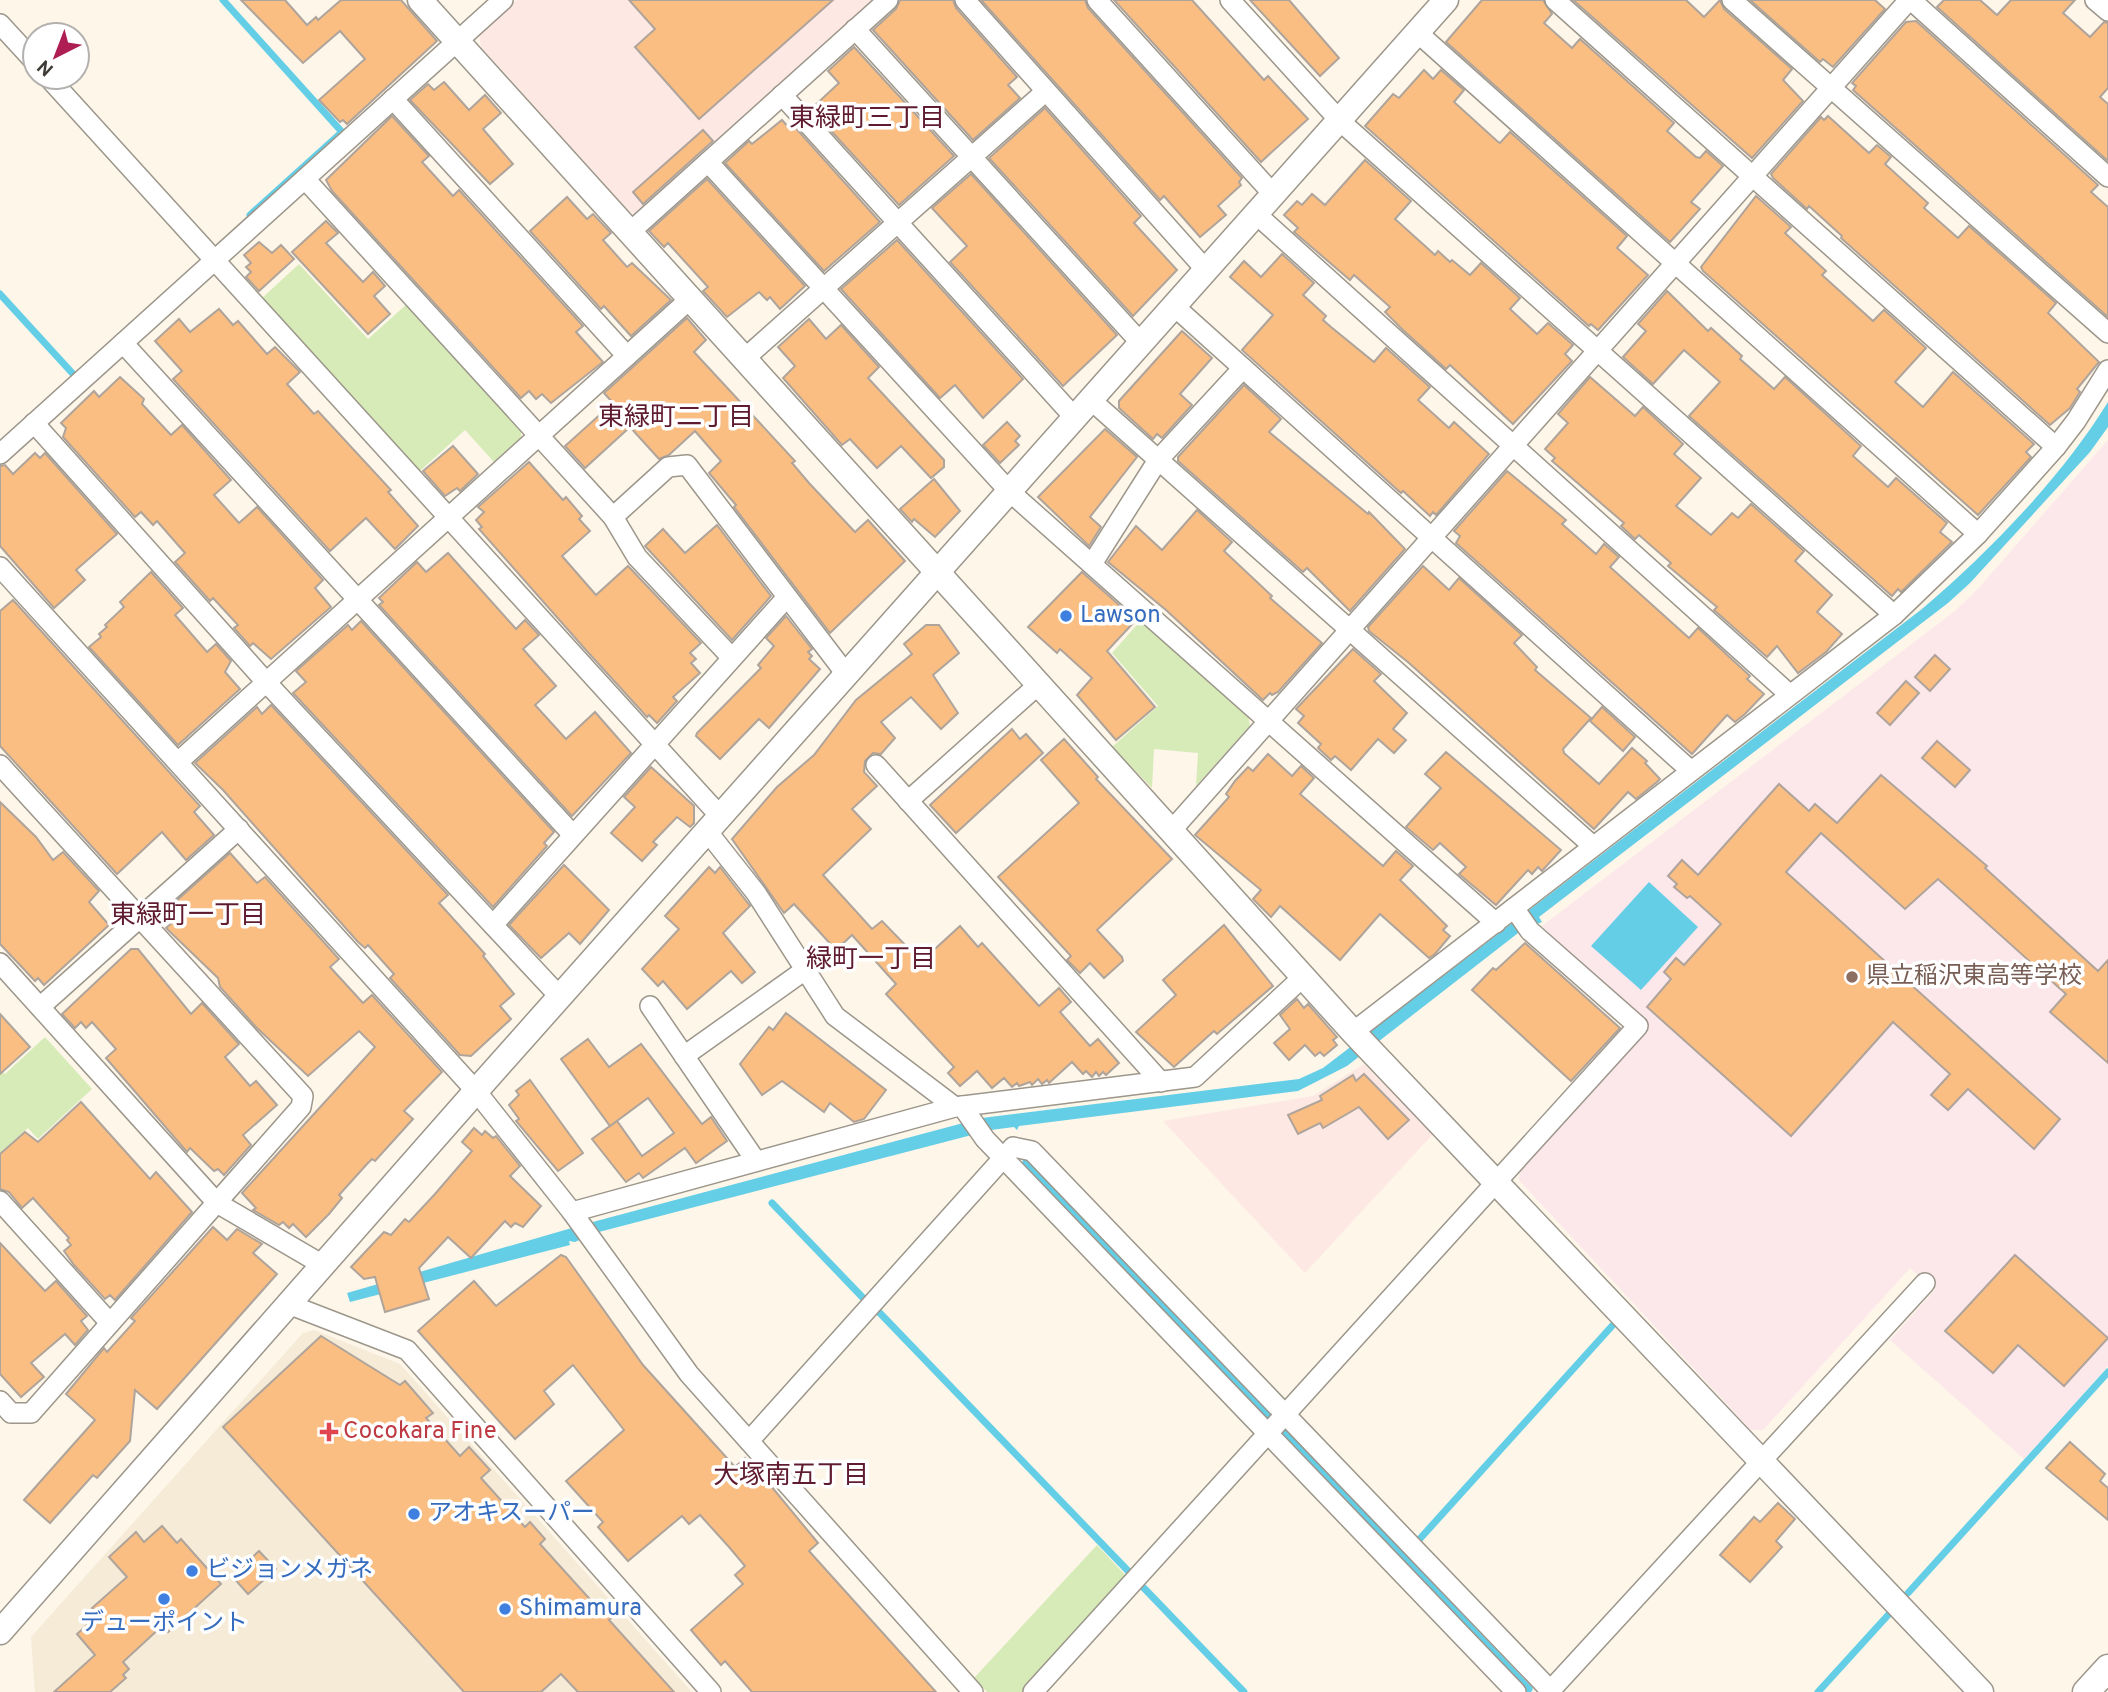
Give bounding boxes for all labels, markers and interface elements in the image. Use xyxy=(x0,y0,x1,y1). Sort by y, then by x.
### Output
north arrow xyxy=(21,21,91,91)
text: N xyxy=(33,54,59,81)
district label: 東緑町三丁目 xyxy=(789,103,945,136)
district label: 東緑町二丁目 xyxy=(598,402,754,435)
place label: Lawson xyxy=(1080,601,1161,631)
marker: Lawson xyxy=(1058,608,1074,624)
district label: 東緑町一丁目 xyxy=(110,900,266,933)
district label: 緑町一丁目 xyxy=(806,944,936,977)
place label: 県立稲沢東高等学校 xyxy=(1866,962,2082,992)
marker: 県立稲沢東高等学校 xyxy=(1844,969,1860,985)
place label: Cocokara Fine xyxy=(343,1417,497,1447)
marker: Cocokara Fine xyxy=(321,1424,337,1440)
district label: 大塚南五丁目 xyxy=(713,1460,869,1493)
place label: アオキスーパー xyxy=(428,1499,595,1529)
marker: アオキスーパー xyxy=(406,1506,422,1522)
place label: ビジョンメガネ xyxy=(206,1556,373,1586)
marker: ビジョンメガネ xyxy=(184,1563,200,1579)
marker: デューポイント xyxy=(156,1591,172,1607)
place label: Shimamura xyxy=(519,1594,642,1624)
marker: Shimamura xyxy=(497,1601,513,1617)
place label: デューポイント xyxy=(80,1609,248,1639)

